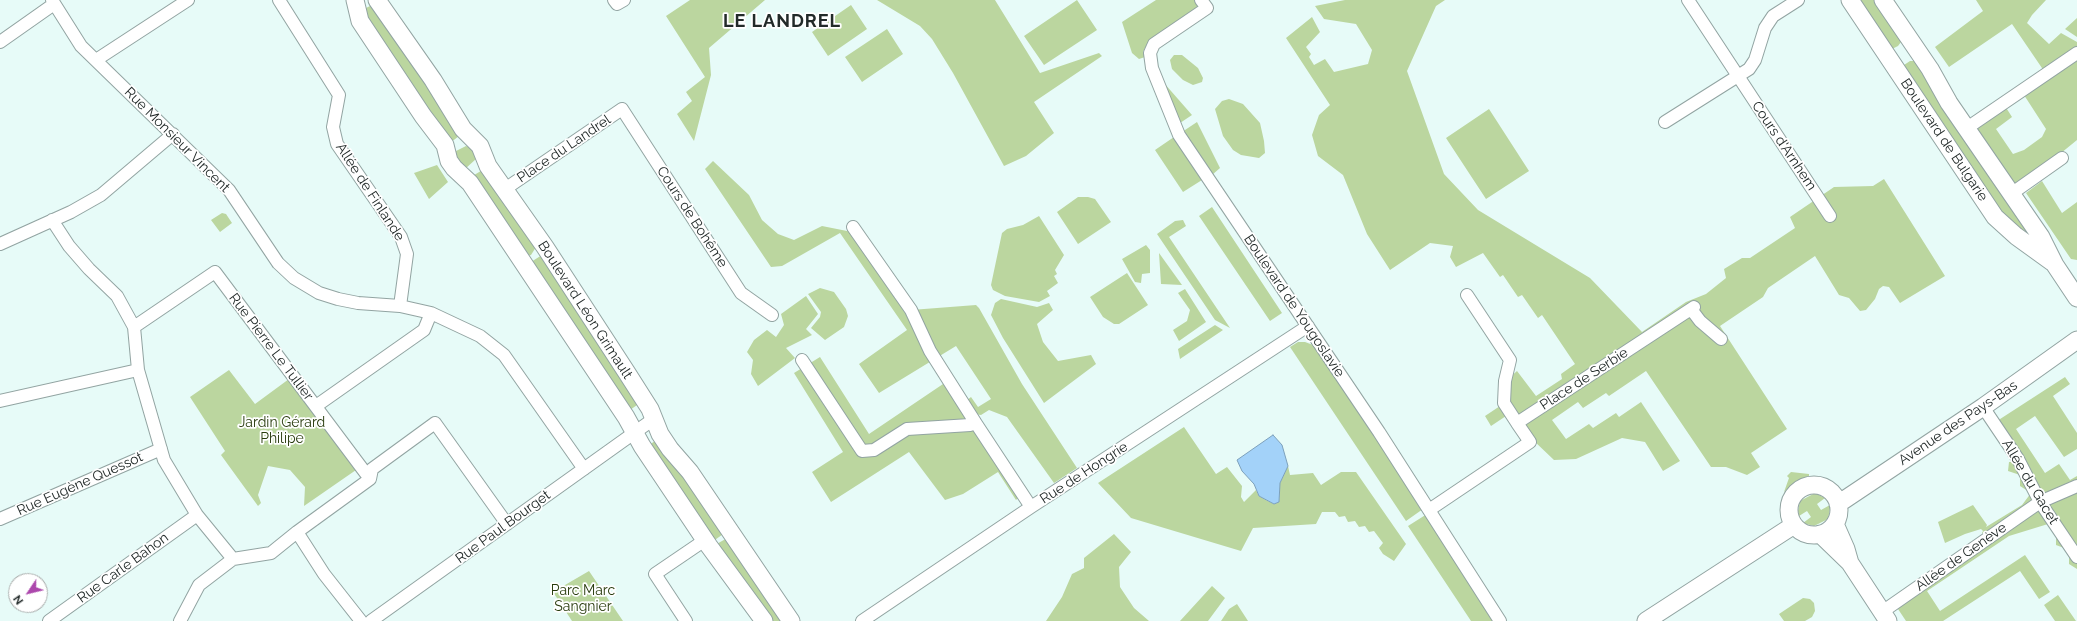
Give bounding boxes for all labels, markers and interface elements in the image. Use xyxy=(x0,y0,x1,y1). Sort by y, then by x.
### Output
district label: LE LANDREL xyxy=(723,11,841,33)
street label: Boulevard de Bulgarie xyxy=(1897,76,1991,204)
street label: Rue Monsieur Vincent xyxy=(121,84,233,196)
street label: Cours d'Arnhem xyxy=(1748,98,1820,194)
street label: Place du Landrel xyxy=(514,111,614,187)
street label: Allée de Finlande xyxy=(332,140,408,244)
street label: Cours de Bohême xyxy=(653,163,731,271)
street label: Boulevard de Yougoslavie xyxy=(1240,232,1348,380)
street label: Boulevard Léon Grimault xyxy=(534,238,636,382)
street label: Rue Pierre Le Tullier xyxy=(225,290,317,404)
street label: Place de Serbie xyxy=(1537,344,1631,414)
street label: Avenue des Pays-Bas xyxy=(1895,377,2021,469)
park label: Jardin Gérard Philipe xyxy=(239,415,325,448)
street label: Allée du Gacet xyxy=(1998,437,2062,527)
street label: Rue de Hongrie xyxy=(1037,438,1131,508)
street label: Rue Eugène Quessot xyxy=(14,449,146,519)
street label: Rue Paul Bourget xyxy=(452,487,554,567)
street label: Allée de Genève xyxy=(1912,519,2010,595)
street label: Rue Carle Bahon xyxy=(74,529,172,607)
north arrow xyxy=(8,573,48,613)
park label: Parc Marc Sangnier xyxy=(551,583,615,616)
text: N xyxy=(11,592,26,607)

